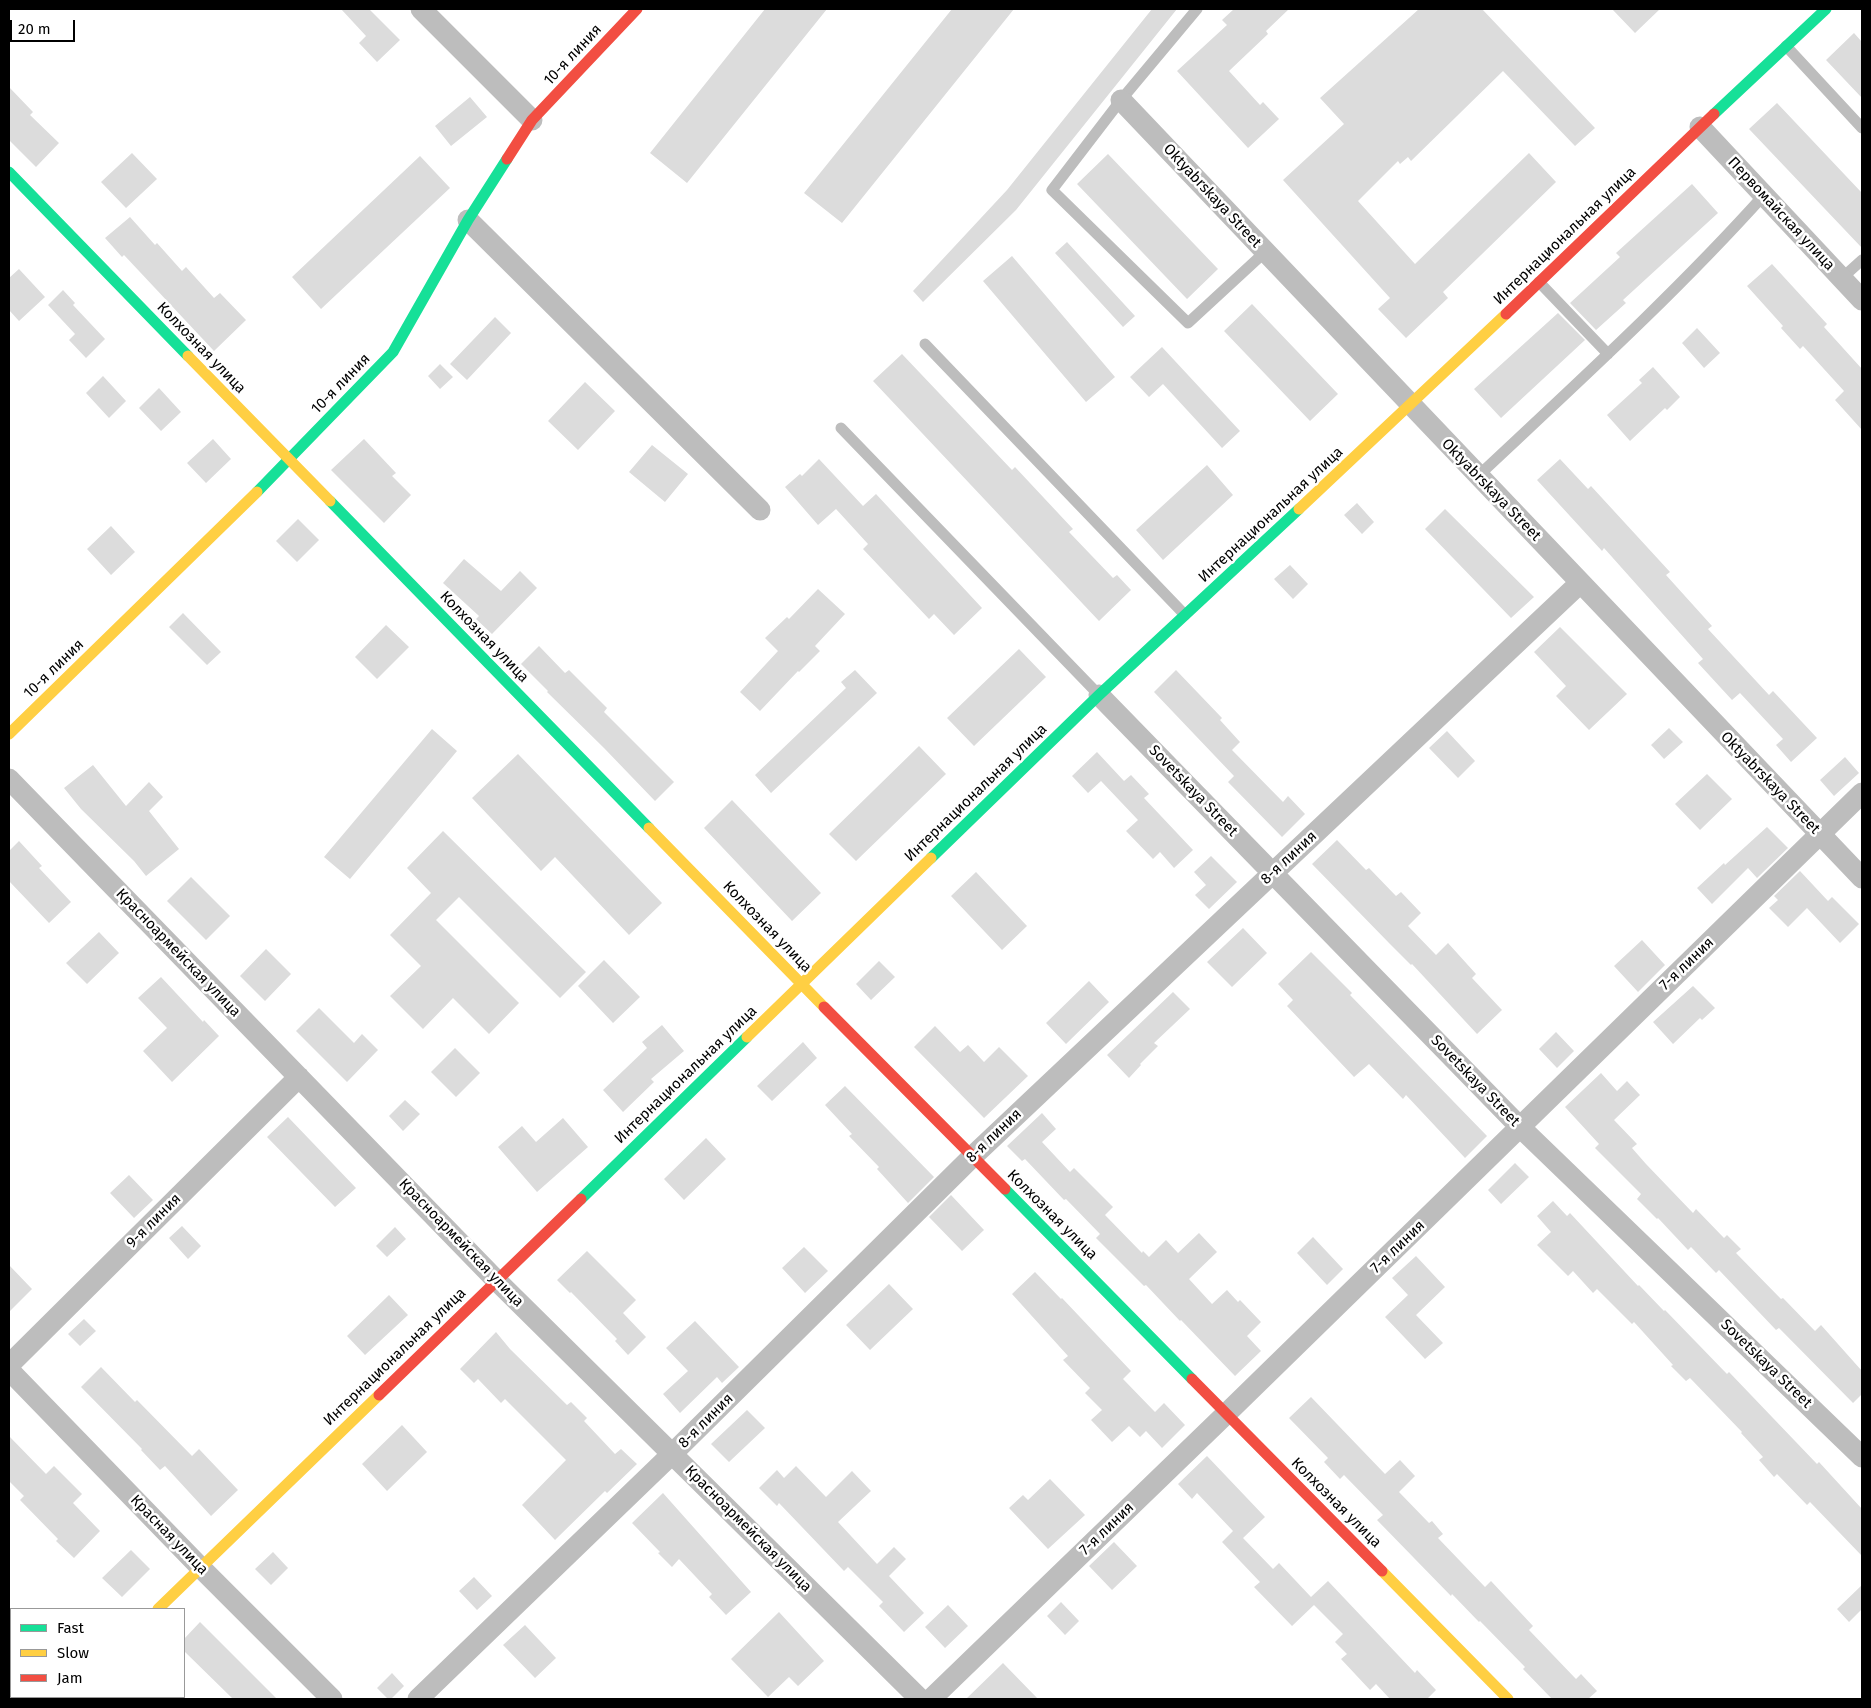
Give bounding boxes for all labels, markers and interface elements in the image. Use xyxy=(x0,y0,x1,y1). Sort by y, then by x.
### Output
scale bar xyxy=(12,10,78,42)
text: 20 m xyxy=(18,20,51,38)
street label: 10-я линия xyxy=(540,21,606,89)
street label: Oktyabrskaya Street xyxy=(1159,140,1265,252)
street label: Первомайская улица xyxy=(1724,154,1838,274)
street label: Интернациональная улица xyxy=(1490,163,1640,309)
street label: Колхозная улица xyxy=(153,299,249,397)
street label: 10-я линия xyxy=(308,350,374,418)
street label: Oktyabrskaya Street xyxy=(1437,435,1545,545)
street label: Интернациональная улица xyxy=(1195,443,1347,587)
street label: Колхозная улица xyxy=(436,588,532,686)
street label: 10-я линия xyxy=(20,636,88,702)
street label: Интернациональная улица xyxy=(901,720,1051,866)
street label: Oktyabrskaya Street xyxy=(1716,728,1824,838)
street label: Sovetskaya Street xyxy=(1145,742,1241,840)
street label: 8-я линия xyxy=(1257,828,1321,888)
street label: Колхозная улица xyxy=(719,878,815,976)
street label: Красноармейская улица xyxy=(112,885,244,1021)
street label: 7-я линия xyxy=(1656,934,1718,994)
street label: Интернациональная улица xyxy=(611,1002,761,1148)
street label: Sovetskaya Street xyxy=(1427,1032,1523,1130)
street label: 8-я линия xyxy=(963,1105,1025,1167)
street label: Колхозная улица xyxy=(1003,1166,1101,1264)
street label: Красноармейская улица xyxy=(395,1175,527,1311)
street label: 9-я линия xyxy=(123,1190,185,1252)
street label: 7-я линия xyxy=(1367,1217,1429,1277)
street label: Интернациональная улица xyxy=(320,1284,470,1430)
street label: Sovetskaya Street xyxy=(1717,1316,1815,1412)
street label: 8-я линия xyxy=(675,1390,737,1452)
street label: Колхозная улица xyxy=(1287,1454,1385,1552)
street label: Красноармейская улица xyxy=(681,1462,815,1596)
street label: Красная улица xyxy=(126,1491,212,1579)
street label: 7-я линия xyxy=(1076,1499,1138,1559)
legend xyxy=(10,1608,185,1698)
text: Fast xyxy=(57,1619,84,1637)
text: Slow xyxy=(57,1644,89,1662)
text: Jam xyxy=(57,1669,83,1687)

